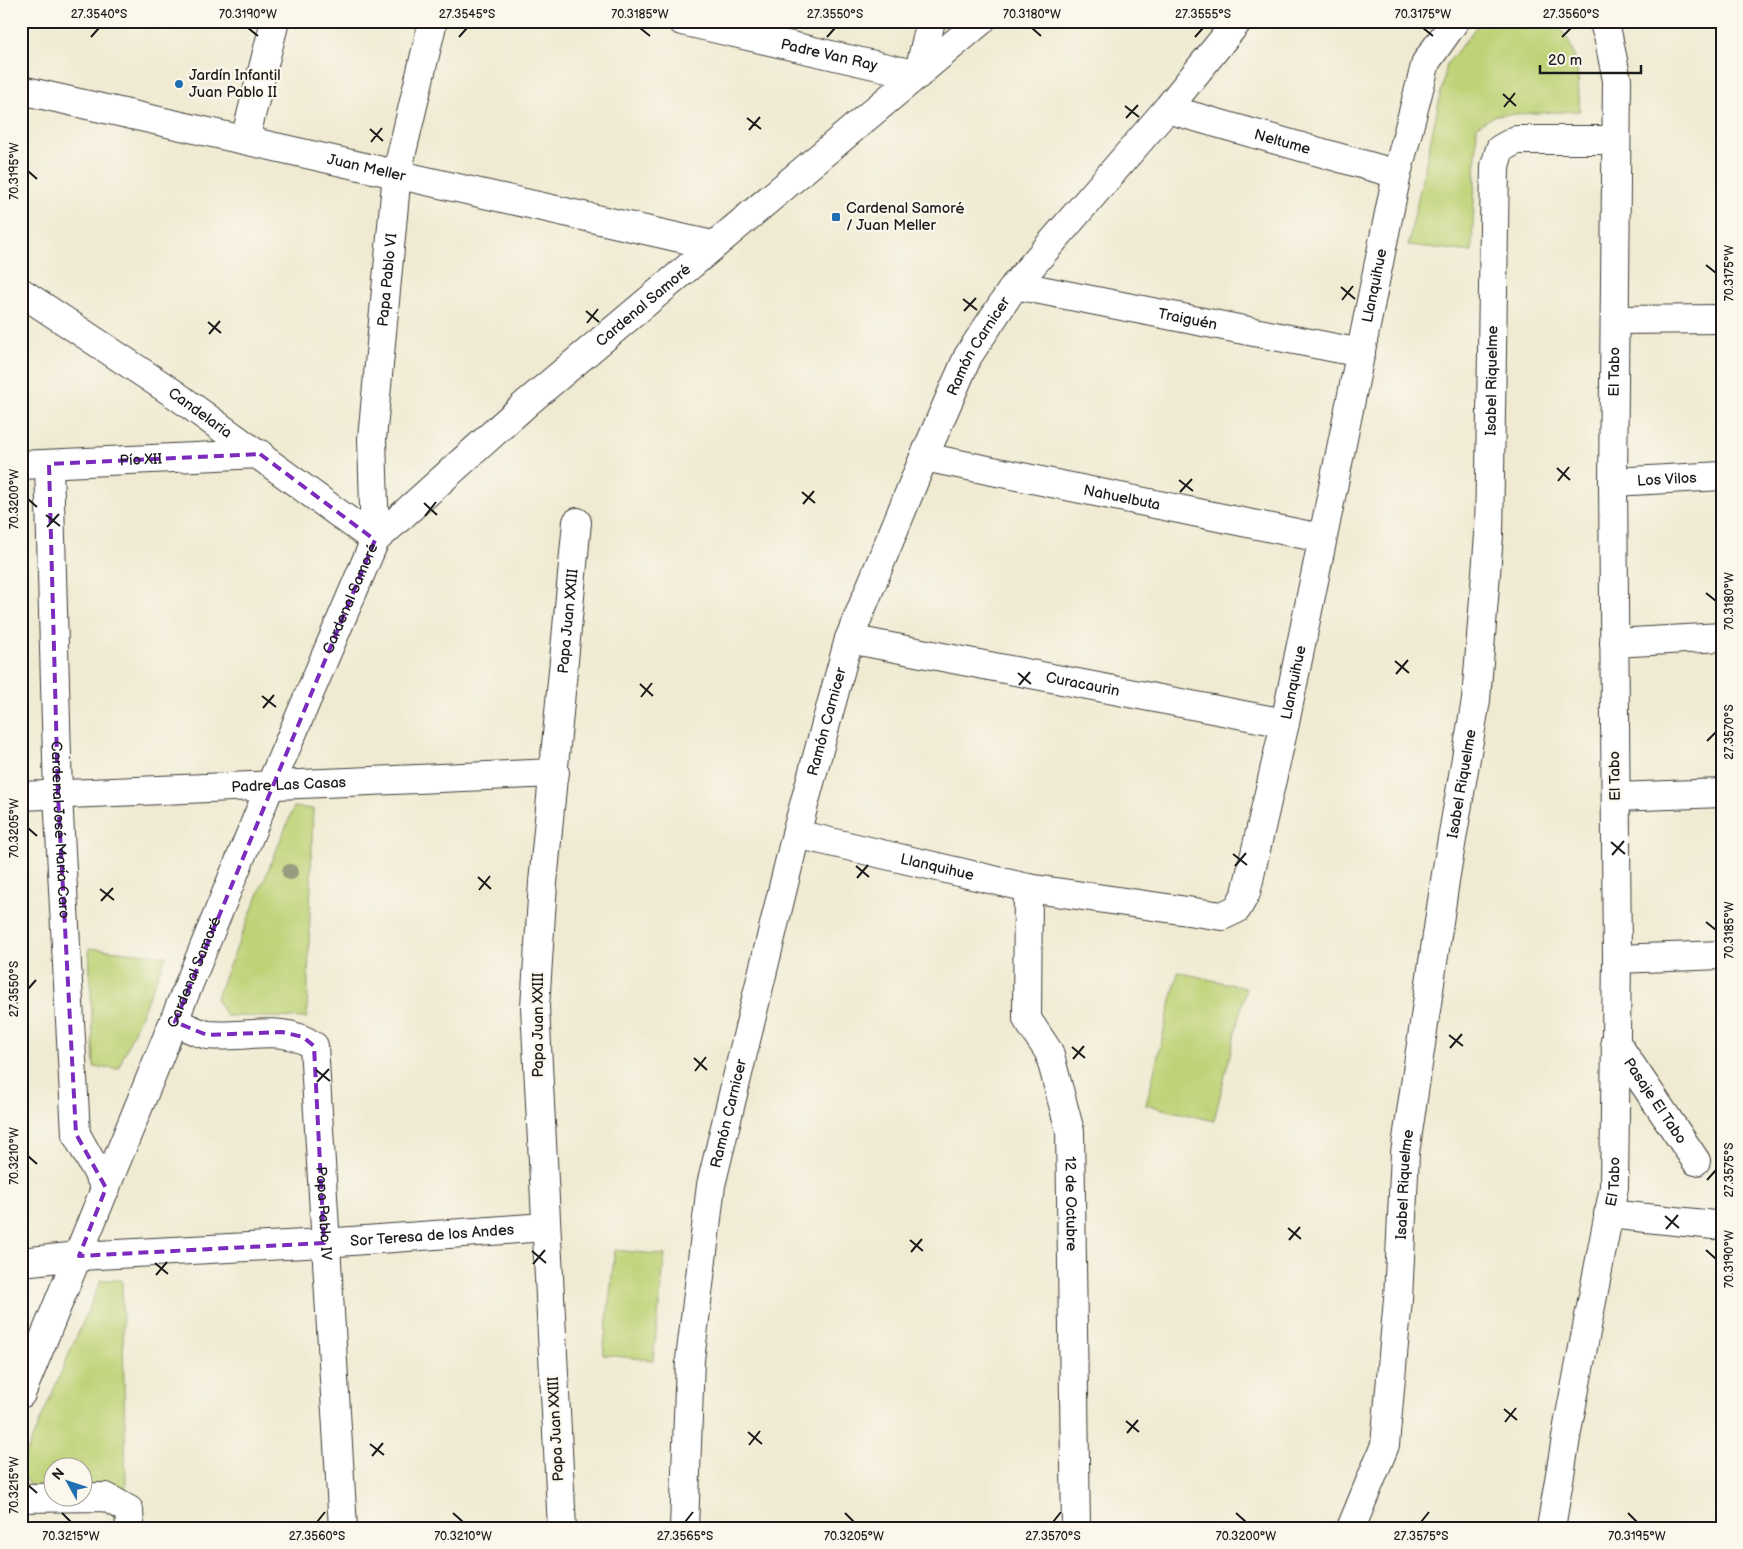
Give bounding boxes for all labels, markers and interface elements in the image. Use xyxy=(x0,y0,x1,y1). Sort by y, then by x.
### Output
text: 27.3540°S xyxy=(71,7,127,22)
text: 70.3190°W xyxy=(219,7,277,22)
text: 27.3545°S xyxy=(439,7,495,22)
text: 70.3185°W xyxy=(611,7,669,22)
text: 27.3550°S xyxy=(807,7,863,22)
text: 70.3180°W xyxy=(1003,7,1061,22)
text: 27.3555°S xyxy=(1175,7,1231,22)
text: 70.3175°W xyxy=(1395,7,1451,22)
text: 27.3560°S xyxy=(1543,7,1599,22)
street label: Padre Van Ray xyxy=(779,34,880,75)
scale bar xyxy=(1540,42,1642,74)
text: 20 m xyxy=(1548,51,1582,70)
place label: Jardín Infantil Juan Pablo II xyxy=(189,66,281,102)
marker: Jardín Infantil Juan Pablo II xyxy=(173,78,185,90)
street label: Neltume xyxy=(1252,125,1313,159)
text: 70.3195°W xyxy=(7,142,22,200)
street label: Juan Meller xyxy=(325,149,408,186)
place label: Cardenal Samoré / Juan Meller xyxy=(846,199,964,235)
marker: Cardenal Samoré / Juan Meller xyxy=(830,211,842,223)
street label: Papa Pablo VI xyxy=(373,232,401,327)
text: 70.3175°W xyxy=(1722,245,1737,301)
street label: Llanquihue xyxy=(1357,247,1391,324)
street label: Cardenal Samoré xyxy=(592,260,695,351)
street label: Ramón Carnicer xyxy=(942,293,1014,399)
street label: Traiguén xyxy=(1156,304,1219,334)
street label: Isabel Riquelme xyxy=(1481,325,1502,436)
street label: El Tabo xyxy=(1604,347,1624,397)
street label: Candelaria xyxy=(165,383,236,442)
street label: Pío XII xyxy=(119,449,163,470)
street label: Los Vilos xyxy=(1637,468,1698,490)
text: 70.3200°W xyxy=(7,469,22,529)
street label: Nahuelbuta xyxy=(1082,480,1162,514)
street label: Cardenal Samoré xyxy=(318,540,382,657)
street label: Papa Juan XXIII xyxy=(553,568,582,674)
text: 70.3180°W xyxy=(1722,572,1737,630)
street label: Llanquihue xyxy=(1276,644,1310,721)
street label: Ramón Carnicer xyxy=(803,665,851,778)
street label: Curacaurin xyxy=(1044,668,1121,700)
text: 27.3570°S xyxy=(1722,704,1737,760)
street label: Isabel Riquelme xyxy=(1443,728,1480,840)
street label: Cardenal José María Caro xyxy=(47,741,74,919)
street label: El Tabo xyxy=(1605,751,1625,801)
street label: Padre Las Casas xyxy=(231,772,347,796)
text: 70.3205°W xyxy=(7,798,22,858)
street label: Llanquihue xyxy=(899,849,976,885)
text: 70.3185°W xyxy=(1722,901,1737,959)
street label: Cardenal Samoré xyxy=(163,914,225,1030)
text: 27.3550°S xyxy=(7,961,22,1017)
street label: Papa Juan XXIII xyxy=(529,972,548,1077)
street label: Pasaje El Tabo xyxy=(1620,1054,1691,1147)
street label: Ramón Carnicer xyxy=(706,1056,751,1170)
text: 70.3210°W xyxy=(7,1127,22,1185)
street label: Isabel Riquelme xyxy=(1391,1128,1418,1240)
text: 27.3575°S xyxy=(1722,1143,1737,1197)
street label: 12 de Octubre xyxy=(1061,1156,1081,1251)
street label: El Tabo xyxy=(1601,1157,1624,1208)
street label: Papa Pablo IV xyxy=(312,1166,336,1262)
street label: Sor Teresa de los Andes xyxy=(349,1220,515,1251)
text: 70.3190°W xyxy=(1722,1230,1737,1288)
street label: Papa Juan XXIII xyxy=(544,1376,568,1482)
text: 70.3215°W xyxy=(7,1456,22,1514)
north arrow xyxy=(42,1456,92,1506)
text: N xyxy=(49,1464,68,1483)
text: 70.3215°W xyxy=(42,1529,100,1544)
text: 27.3560°S xyxy=(289,1529,345,1544)
text: 70.3210°W xyxy=(434,1529,492,1544)
text: 27.3565°S xyxy=(657,1529,713,1544)
text: 70.3205°W xyxy=(824,1529,884,1544)
text: 27.3570°S xyxy=(1025,1529,1081,1544)
text: 70.3200°W xyxy=(1216,1529,1276,1544)
text: 27.3575°S xyxy=(1394,1529,1448,1544)
text: 70.3195°W xyxy=(1608,1529,1666,1544)

